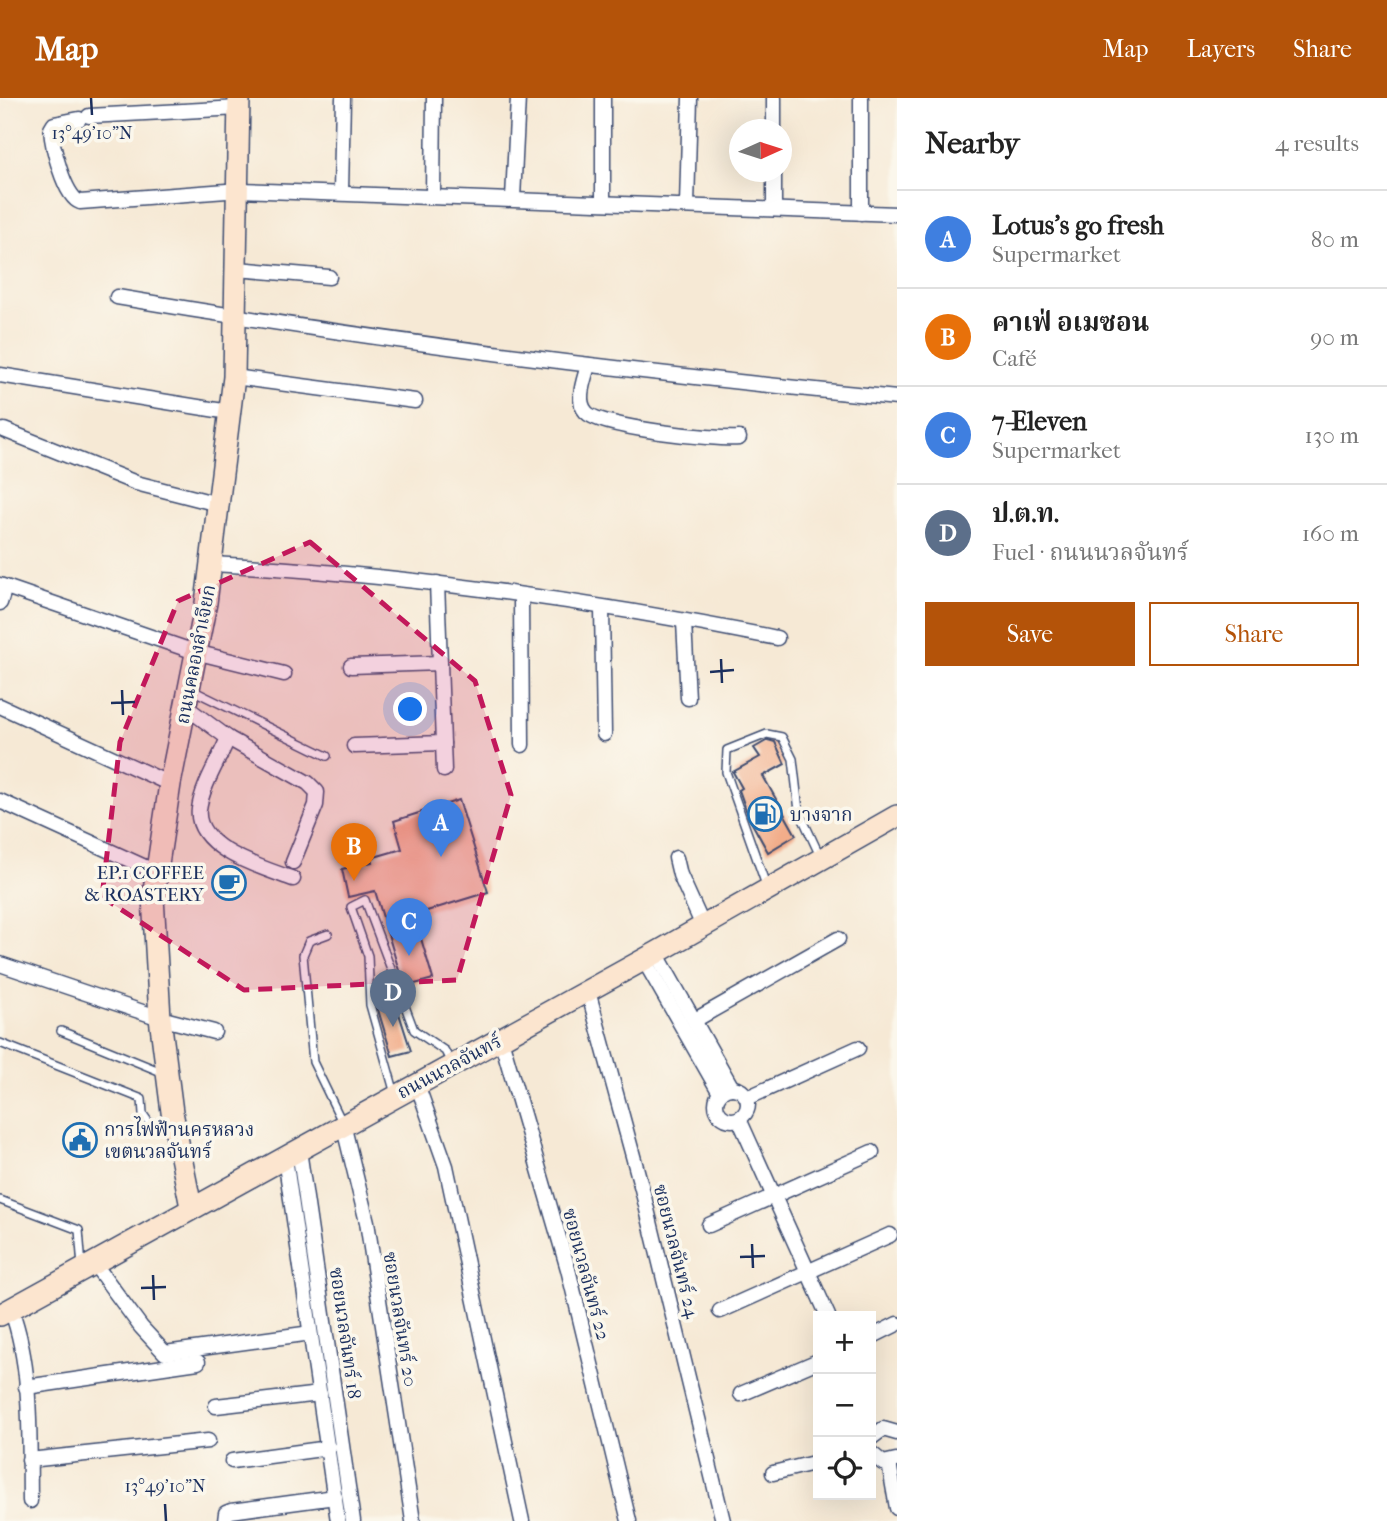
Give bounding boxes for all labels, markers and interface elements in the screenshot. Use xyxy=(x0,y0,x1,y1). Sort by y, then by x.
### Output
text: Map xyxy=(35,30,98,69)
text: Map xyxy=(1103,35,1149,63)
text: Layers xyxy=(1187,35,1255,63)
text: Share xyxy=(1293,35,1352,63)
north arrow xyxy=(729,119,792,182)
text: 13°49'10"N xyxy=(51,123,133,144)
text: Nearby xyxy=(925,126,1020,161)
text: 4 results xyxy=(1275,130,1359,157)
text: Lotus's go fresh xyxy=(992,210,1164,241)
text: A xyxy=(941,226,955,253)
text: 80 m xyxy=(1311,226,1359,253)
text: Supermarket xyxy=(992,241,1121,268)
text: คาเฟ่ อเมซอน xyxy=(992,307,1149,338)
text: B xyxy=(941,324,955,351)
text: 90 m xyxy=(1310,324,1359,351)
text: Café xyxy=(992,345,1037,372)
text: 7-Eleven xyxy=(992,406,1087,437)
text: C xyxy=(940,422,956,449)
text: 130 m xyxy=(1305,422,1359,449)
text: Supermarket xyxy=(992,437,1121,464)
text: ป.ต.ท. xyxy=(992,498,1059,529)
text: D xyxy=(939,520,957,547)
text: 160 m xyxy=(1302,520,1359,547)
text: Fuel · ถนนนวลจันทร์ xyxy=(992,539,1189,566)
street label: ถนนคลองลำเจียก xyxy=(172,583,220,726)
button: Save xyxy=(925,602,1135,666)
button: Share xyxy=(1149,602,1359,666)
your location xyxy=(393,692,427,726)
fuel station icon: บางจาก xyxy=(746,795,784,833)
pin: A xyxy=(418,799,464,857)
place label: บางจาก xyxy=(790,804,853,826)
pin: B xyxy=(331,823,377,881)
place label: EP.1 COFFEE & ROASTERY xyxy=(84,862,205,906)
cafe icon: EP.1 COFFEE & ROASTERY xyxy=(210,864,248,902)
pin: C xyxy=(386,898,432,956)
pin: D xyxy=(370,969,416,1027)
street label: ถนนนวลจันทร์ xyxy=(393,1029,506,1104)
place label: การไฟฟ้านครหลวง เขตนวลจันทร์ xyxy=(104,1116,254,1163)
public building icon: การไฟฟ้านครหลวง เขตนวลจันทร์ xyxy=(61,1121,99,1159)
street label: ซอยนวลจันทร์ 24 xyxy=(649,1182,704,1321)
street label: ซอยนวลจันทร์ 22 xyxy=(558,1206,615,1343)
street label: ซอยนวลจันทร์ 20 xyxy=(378,1250,423,1388)
street label: ซอยนวลจันทร์ 18 xyxy=(325,1266,366,1400)
map controls xyxy=(813,1311,876,1500)
button: + xyxy=(813,1311,876,1374)
button: − xyxy=(813,1374,876,1437)
button: locate xyxy=(813,1437,876,1500)
text: 13°49'10"N xyxy=(124,1476,206,1497)

